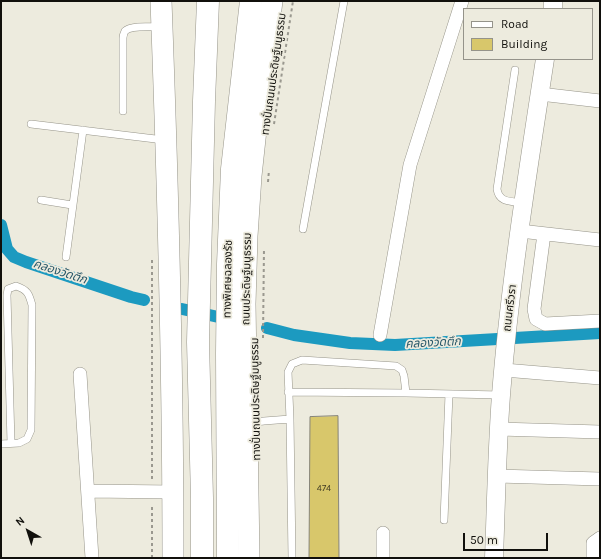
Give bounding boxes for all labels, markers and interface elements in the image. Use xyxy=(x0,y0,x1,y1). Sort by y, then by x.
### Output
legend xyxy=(463,8,593,60)
street label: ทางปั่นถนนประดิษฐ์มนูธรรม xyxy=(259,12,289,136)
text: Road xyxy=(501,17,529,31)
text: Building xyxy=(501,37,547,51)
street label: ถนนประดิษฐ์มนูธรรม xyxy=(240,233,254,325)
street label: ทางพิเศษฉลองรัช xyxy=(221,240,235,318)
water label: คลองวัดตึก xyxy=(31,257,89,287)
street label: ถนนศรีวรา xyxy=(501,284,519,332)
water label: คลองวัดตึก xyxy=(405,334,461,352)
street label: ทางปั่นถนนประดิษฐ์มนูธรรม xyxy=(248,337,264,461)
house number: 474 xyxy=(317,483,331,493)
north arrow xyxy=(8,511,48,551)
text: N xyxy=(13,514,27,529)
scale bar xyxy=(465,525,550,551)
text: 50 m xyxy=(470,533,498,547)

